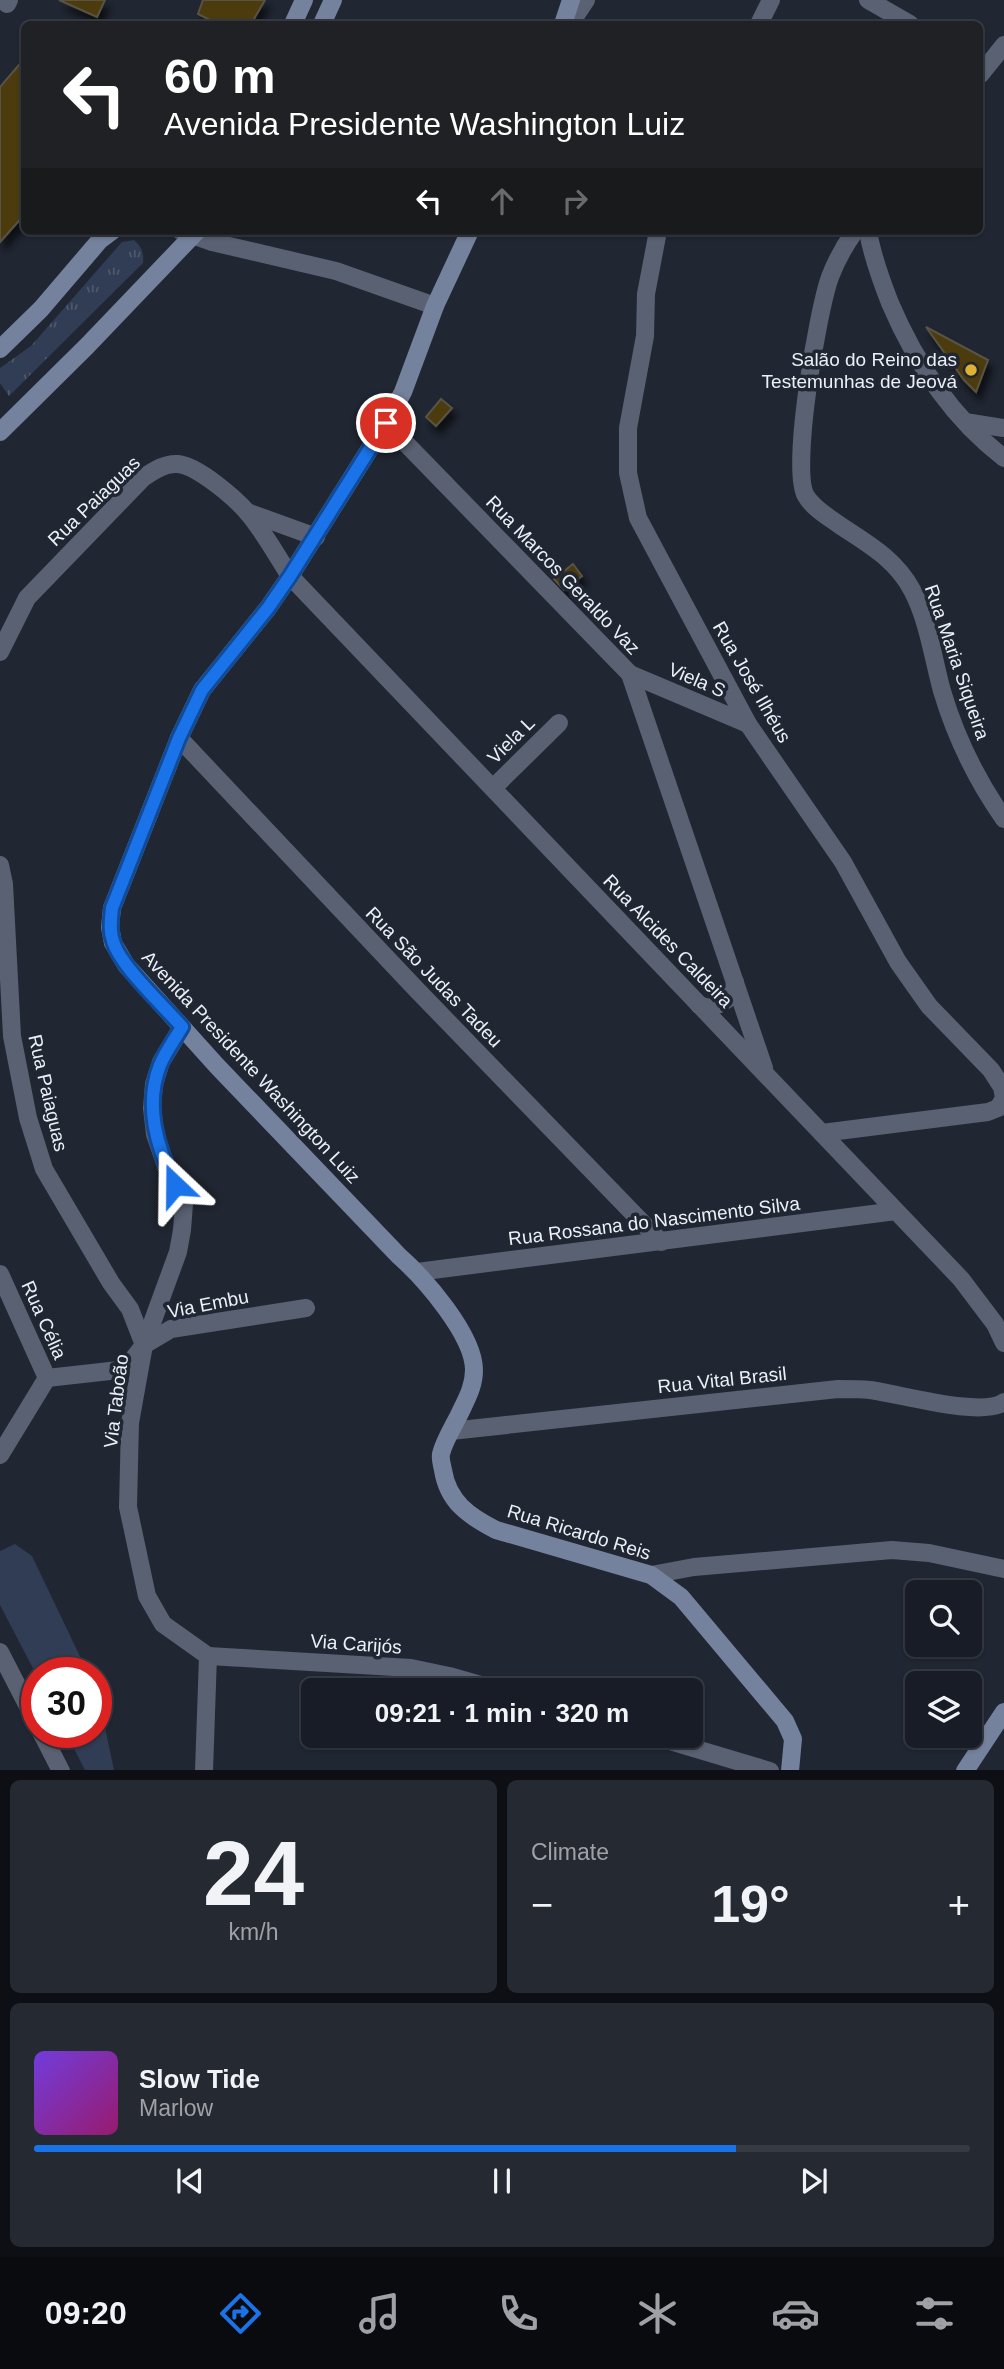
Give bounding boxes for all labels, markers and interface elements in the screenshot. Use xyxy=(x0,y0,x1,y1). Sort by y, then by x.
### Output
icon: left xyxy=(49,49,140,140)
text: 60 m xyxy=(164,49,276,103)
text: Avenida Presidente Washington Luiz xyxy=(164,106,685,142)
icon: left xyxy=(410,182,448,220)
icon: ahead xyxy=(483,182,521,220)
icon: right xyxy=(556,182,594,220)
place label: Salão do Reino das Testemunhas de Jeová xyxy=(762,349,957,392)
marker: Salão do Reino das Testemunhas de Jeová xyxy=(963,362,979,378)
pin xyxy=(356,393,416,453)
icon: arrive xyxy=(367,404,405,442)
street label: Rua Paiaguas xyxy=(44,452,144,550)
street label: Rua Marcos Geraldo Vaz xyxy=(482,491,644,659)
street label: Rua Maria Siqueira xyxy=(921,582,994,743)
street label: Rua José Ilhéus xyxy=(709,618,795,746)
street label: Viela S xyxy=(665,659,729,701)
street label: Viela L xyxy=(483,712,539,768)
street label: Rua Alcides Caldeira xyxy=(599,870,737,1012)
street label: Rua São Judas Tadeu xyxy=(362,903,506,1051)
street label: Avenida Presidente Washington Luiz xyxy=(138,947,364,1187)
street label: Rua Paiaguas xyxy=(24,1032,72,1154)
position arrow xyxy=(138,1148,212,1222)
street label: Rua Rossana do Nascimento Silva xyxy=(507,1193,801,1249)
street label: Rua Célia xyxy=(17,1278,71,1363)
street label: Via Embu xyxy=(166,1286,250,1322)
street label: Via Taboão xyxy=(100,1353,132,1449)
street label: Rua Vital Brasil xyxy=(656,1363,788,1397)
street label: Rua Ricardo Reis xyxy=(505,1500,653,1564)
map controls xyxy=(905,1580,982,1748)
button: search xyxy=(905,1580,982,1657)
street label: Via Carijós xyxy=(310,1630,402,1658)
speed limit sign: 30 xyxy=(21,1657,112,1748)
button: layers xyxy=(905,1671,982,1748)
text: 09:21 · 1 min · 320 m xyxy=(375,1698,629,1728)
text: 24 xyxy=(203,1823,304,1924)
text: Climate xyxy=(531,1839,609,1865)
text: 19° xyxy=(711,1875,790,1933)
text: − xyxy=(531,1884,553,1926)
text: + xyxy=(948,1884,970,1926)
text: km/h xyxy=(229,1919,278,1945)
text: Slow Tide xyxy=(139,2064,260,2094)
text: Marlow xyxy=(139,2095,213,2121)
icon: previous xyxy=(171,2162,209,2200)
icon: pause xyxy=(483,2162,521,2200)
icon: next xyxy=(795,2162,833,2200)
icon: directions xyxy=(216,2289,265,2338)
icon: music xyxy=(355,2289,404,2338)
icon: phone xyxy=(494,2289,543,2338)
icon: climate xyxy=(633,2289,682,2338)
icon: car xyxy=(771,2289,820,2338)
icon: filters xyxy=(910,2289,959,2338)
text: 09:20 xyxy=(45,2295,127,2331)

